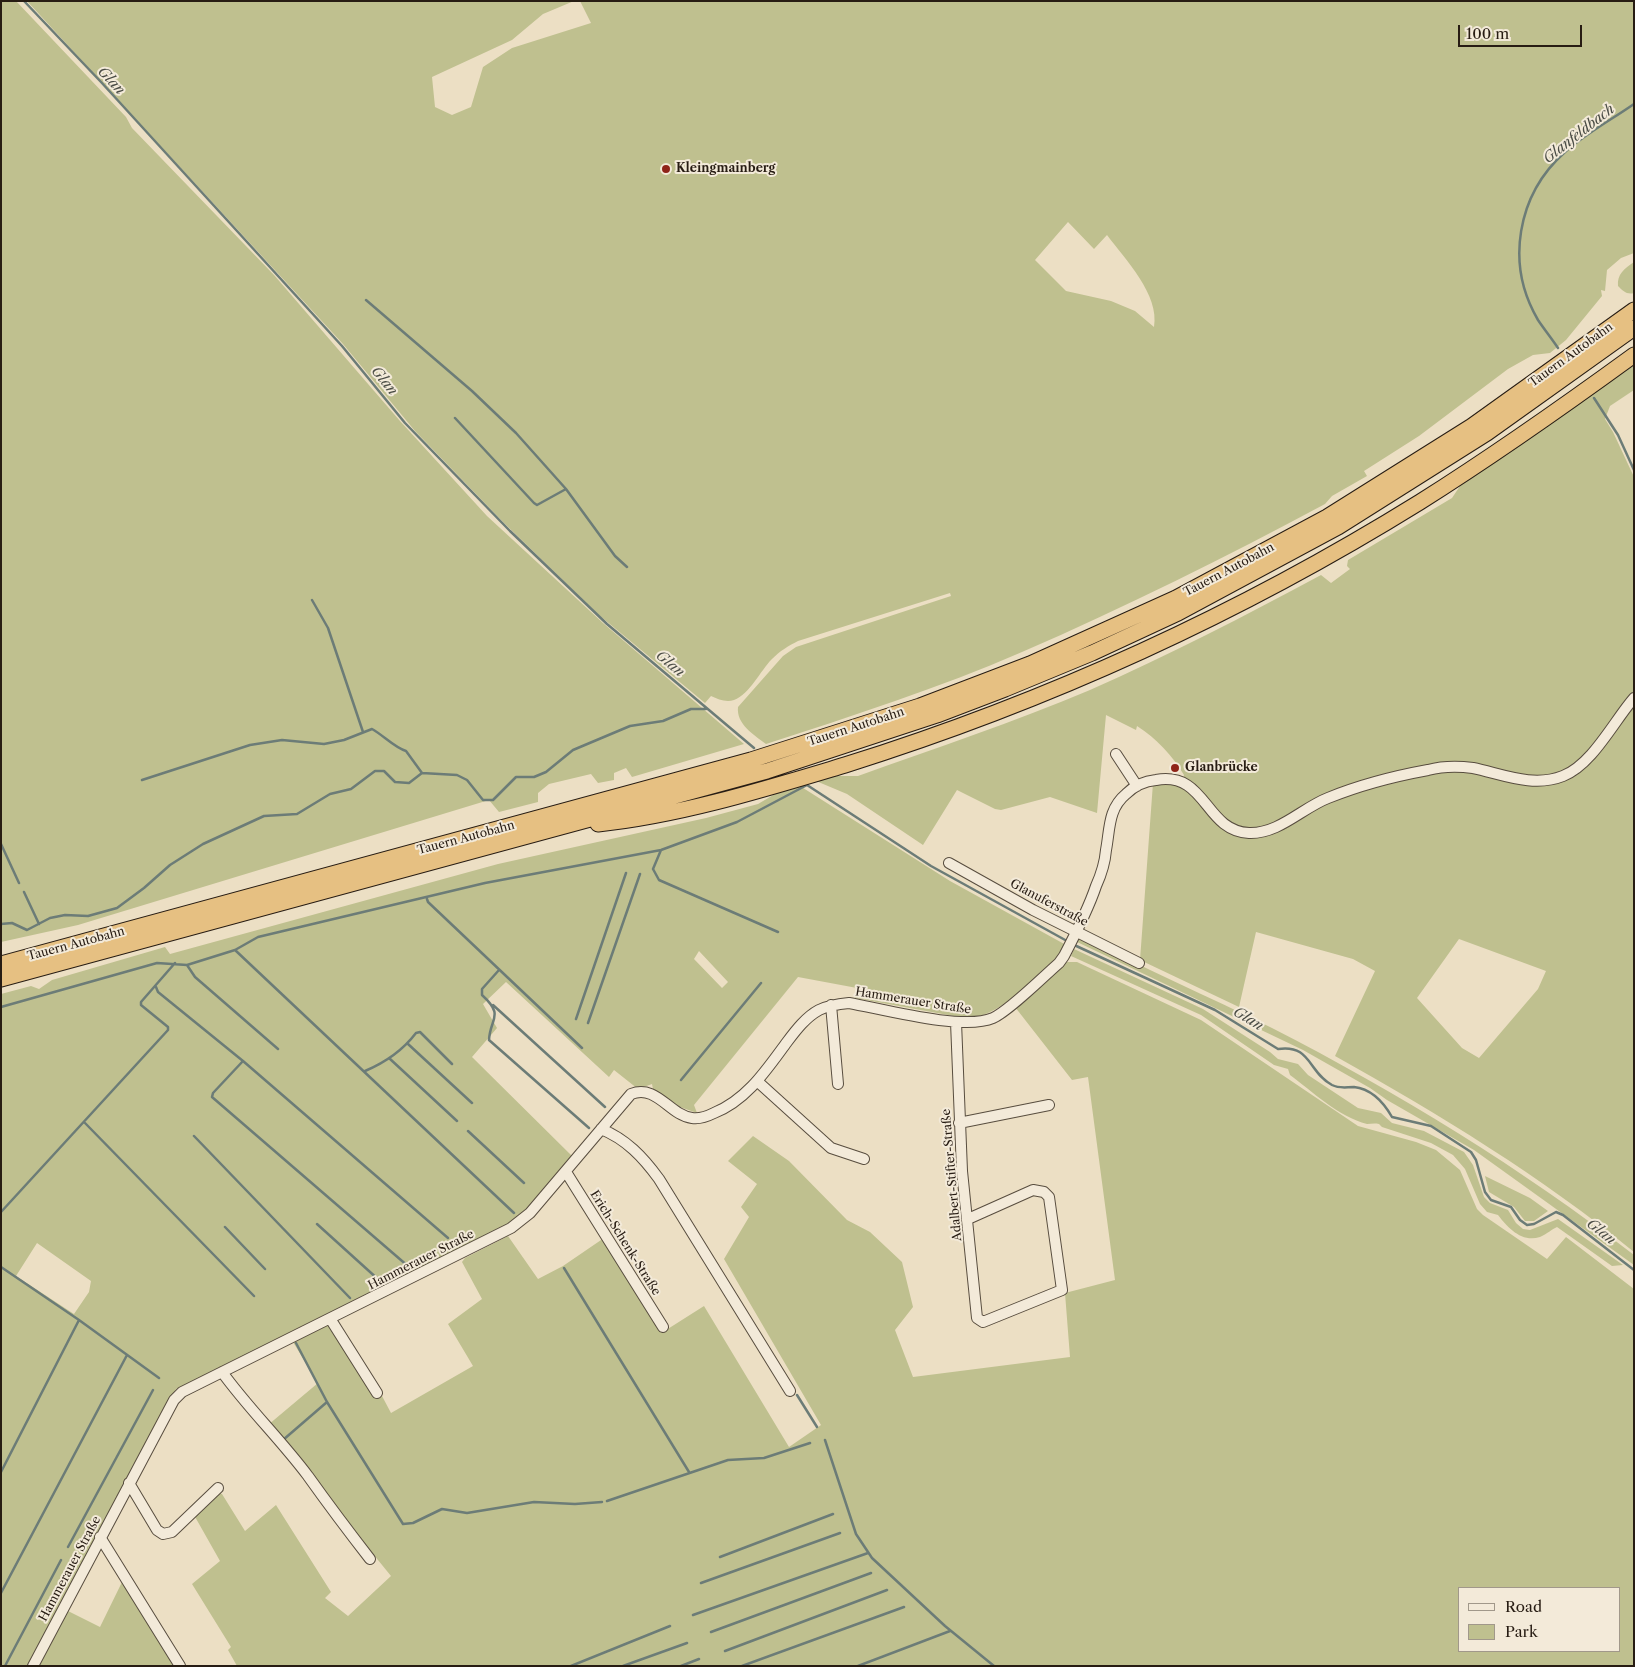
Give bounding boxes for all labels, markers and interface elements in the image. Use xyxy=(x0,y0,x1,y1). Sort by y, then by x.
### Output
scale bar xyxy=(1460,15,1584,47)
text: 100 m xyxy=(1466,24,1509,43)
water label: Glan xyxy=(94,64,128,98)
water label: Glanfeldbach xyxy=(1540,101,1618,167)
place label: Kleingmainberg xyxy=(676,162,776,176)
marker: Kleingmainberg xyxy=(660,163,672,175)
street label: Tauern Autobahn xyxy=(1526,320,1616,390)
water label: Glan xyxy=(367,363,401,399)
street label: Tauern Autobahn xyxy=(1181,540,1277,600)
water label: Glan xyxy=(652,647,688,681)
street label: Tauern Autobahn xyxy=(806,705,906,749)
place label: Glanbrücke xyxy=(1185,761,1258,775)
marker: Glanbrücke xyxy=(1169,762,1181,774)
street label: Tauern Autobahn xyxy=(416,818,516,858)
street label: Glanuferstraße xyxy=(1008,876,1090,930)
street label: Tauern Autobahn xyxy=(26,924,126,964)
street label: Hammerauer Straße xyxy=(854,985,972,1017)
water label: Glan xyxy=(1230,1004,1266,1034)
street label: Adalbert-Stifter-Straße xyxy=(939,1108,965,1242)
street label: Erich-Schenk-Straße xyxy=(587,1188,663,1298)
water label: Glan xyxy=(1583,1216,1619,1248)
street label: Hammerauer Straße xyxy=(366,1227,476,1293)
street label: Hammerauer Straße xyxy=(36,1514,104,1624)
legend xyxy=(1458,1587,1620,1652)
text: Road xyxy=(1505,1597,1542,1616)
text: Park xyxy=(1505,1622,1538,1641)

